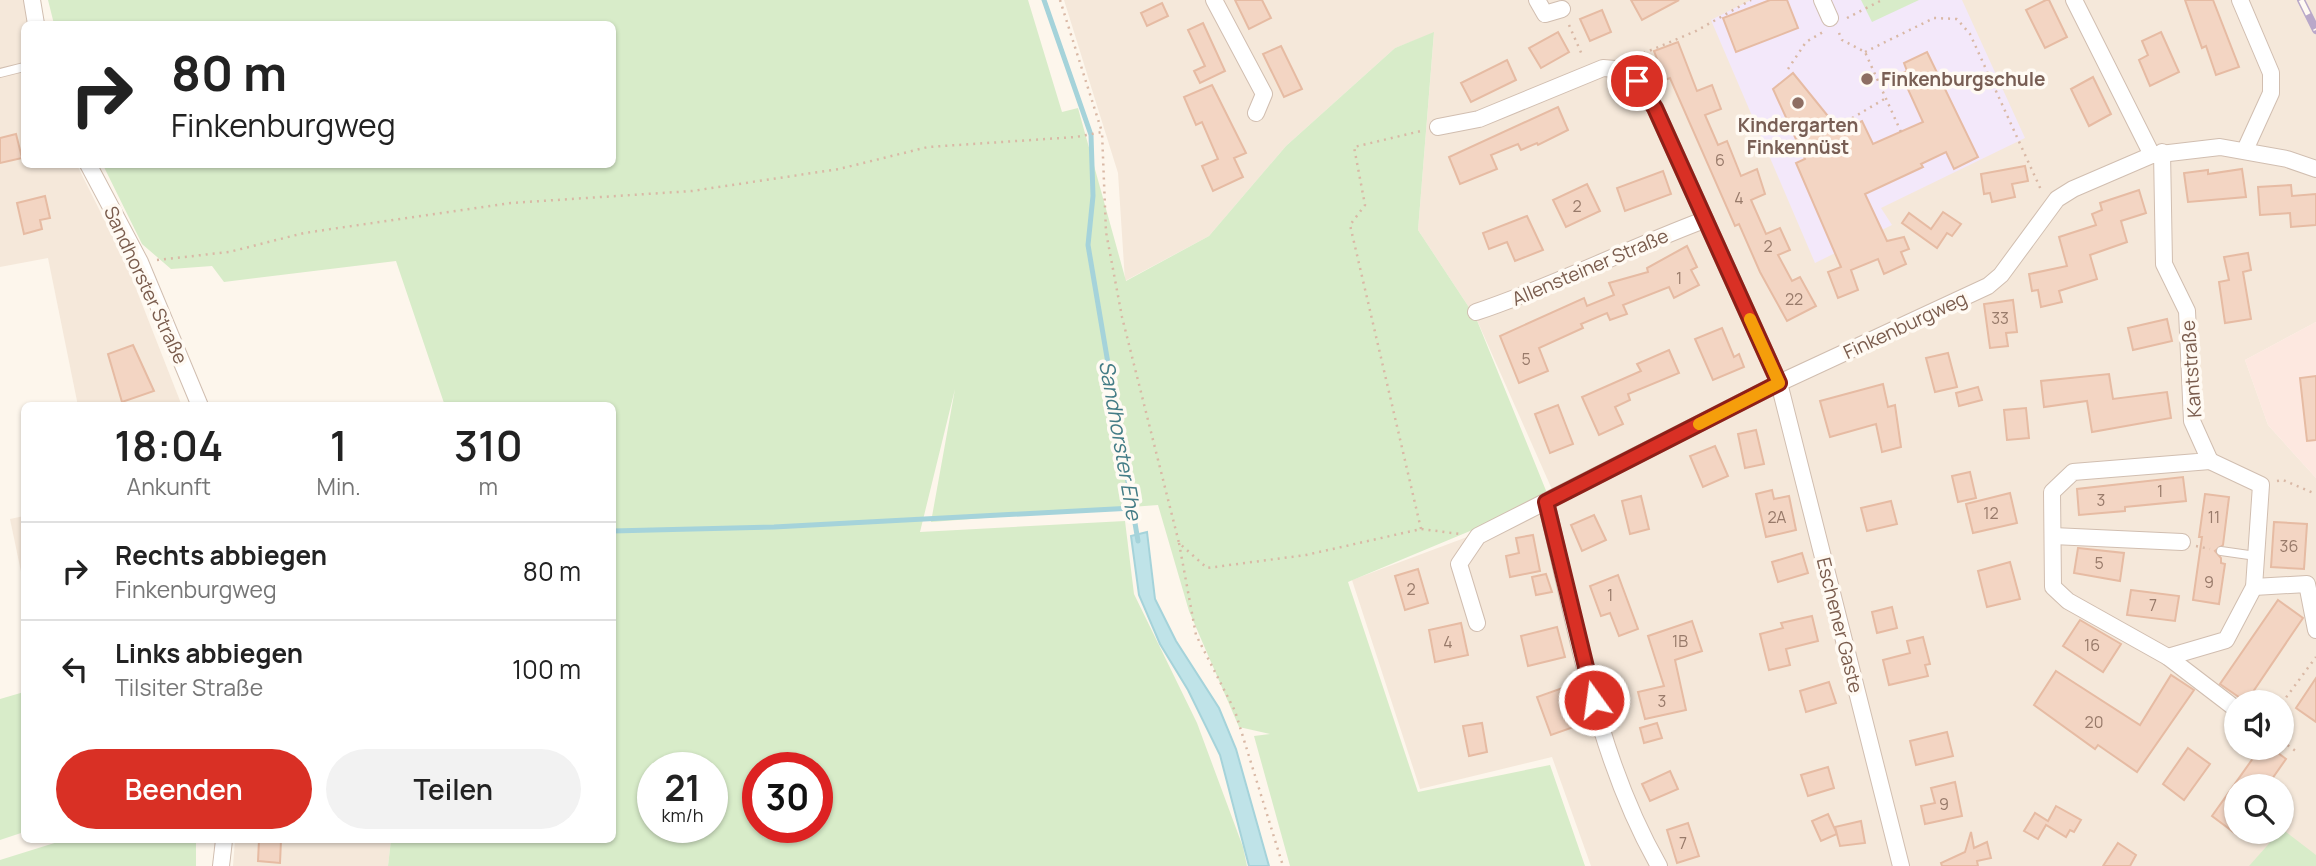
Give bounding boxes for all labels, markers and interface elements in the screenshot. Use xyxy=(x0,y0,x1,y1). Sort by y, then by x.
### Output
text: 80 m xyxy=(171,39,287,106)
icon: right xyxy=(56,49,147,140)
pin xyxy=(1607,51,1667,111)
icon: arrive xyxy=(1618,62,1656,100)
place label: Finkenburgschule xyxy=(1881,66,2045,92)
marker: Finkenburgschule xyxy=(1859,71,1875,87)
marker: Kindergarten Finkennüst xyxy=(1790,95,1806,111)
text: Finkenburgweg xyxy=(171,103,396,147)
place label: Kindergarten Finkennüst xyxy=(1738,112,1858,160)
house number: 6 xyxy=(1715,149,1725,171)
house number: 4 xyxy=(1734,187,1744,209)
house number: 2 xyxy=(1572,195,1582,217)
street label: Sandhorster Straße xyxy=(98,202,194,368)
street label: Allensteiner Straße xyxy=(1508,222,1672,312)
house number: 2 xyxy=(1763,235,1773,257)
house number: 1 xyxy=(1676,267,1682,289)
street label: Finkenburgweg xyxy=(1839,285,1971,365)
house number: 22 xyxy=(1785,288,1803,310)
house number: 33 xyxy=(1991,307,2009,329)
street label: Kantstraße xyxy=(2175,319,2207,419)
house number: 5 xyxy=(1521,348,1531,370)
water label: Sandhorster Ehe xyxy=(1093,358,1149,524)
text: 18:04 xyxy=(114,416,223,474)
text: 1 xyxy=(330,416,348,474)
text: 310 xyxy=(454,416,523,474)
text: Ankunft xyxy=(127,470,211,502)
text: Min. xyxy=(317,470,361,502)
text: m xyxy=(479,470,498,502)
house number: 1 xyxy=(2157,480,2163,502)
house number: 3 xyxy=(2097,489,2105,511)
house number: 12 xyxy=(1983,502,1999,524)
house number: 2A xyxy=(1768,506,1786,528)
house number: 11 xyxy=(2208,506,2220,528)
house number: 36 xyxy=(2280,535,2298,557)
text: Rechts abbiegen xyxy=(115,537,327,573)
icon: right xyxy=(56,552,94,590)
house number: 5 xyxy=(2094,552,2104,574)
text: 80 m xyxy=(523,553,581,589)
street label: Eschener Gaste xyxy=(1811,555,1869,695)
house number: 9 xyxy=(2204,571,2214,593)
text: Finkenburgweg xyxy=(115,573,277,605)
house number: 2 xyxy=(1406,578,1416,600)
house number: 1 xyxy=(1607,584,1613,606)
house number: 7 xyxy=(2149,594,2157,616)
house number: 1B xyxy=(1672,630,1688,652)
house number: 4 xyxy=(1443,631,1453,653)
house number: 16 xyxy=(2084,634,2100,656)
text: Links abbiegen xyxy=(115,635,303,671)
icon: left xyxy=(56,650,94,688)
text: 100 m xyxy=(512,651,581,687)
position arrow xyxy=(1557,663,1631,737)
text: Tilsiter Straße xyxy=(115,671,263,703)
house number: 3 xyxy=(1658,690,1666,712)
map controls xyxy=(2224,690,2294,844)
button: sound xyxy=(2224,690,2294,760)
house number: 20 xyxy=(2085,711,2103,733)
button: Beenden xyxy=(56,749,312,829)
button: Teilen xyxy=(326,749,581,829)
speed limit sign: 30 xyxy=(742,752,833,843)
text: 21 xyxy=(664,764,701,812)
button: search xyxy=(2224,774,2294,844)
house number: 9 xyxy=(1939,793,1949,815)
text: km/h xyxy=(662,803,703,827)
house number: 7 xyxy=(1679,832,1687,854)

